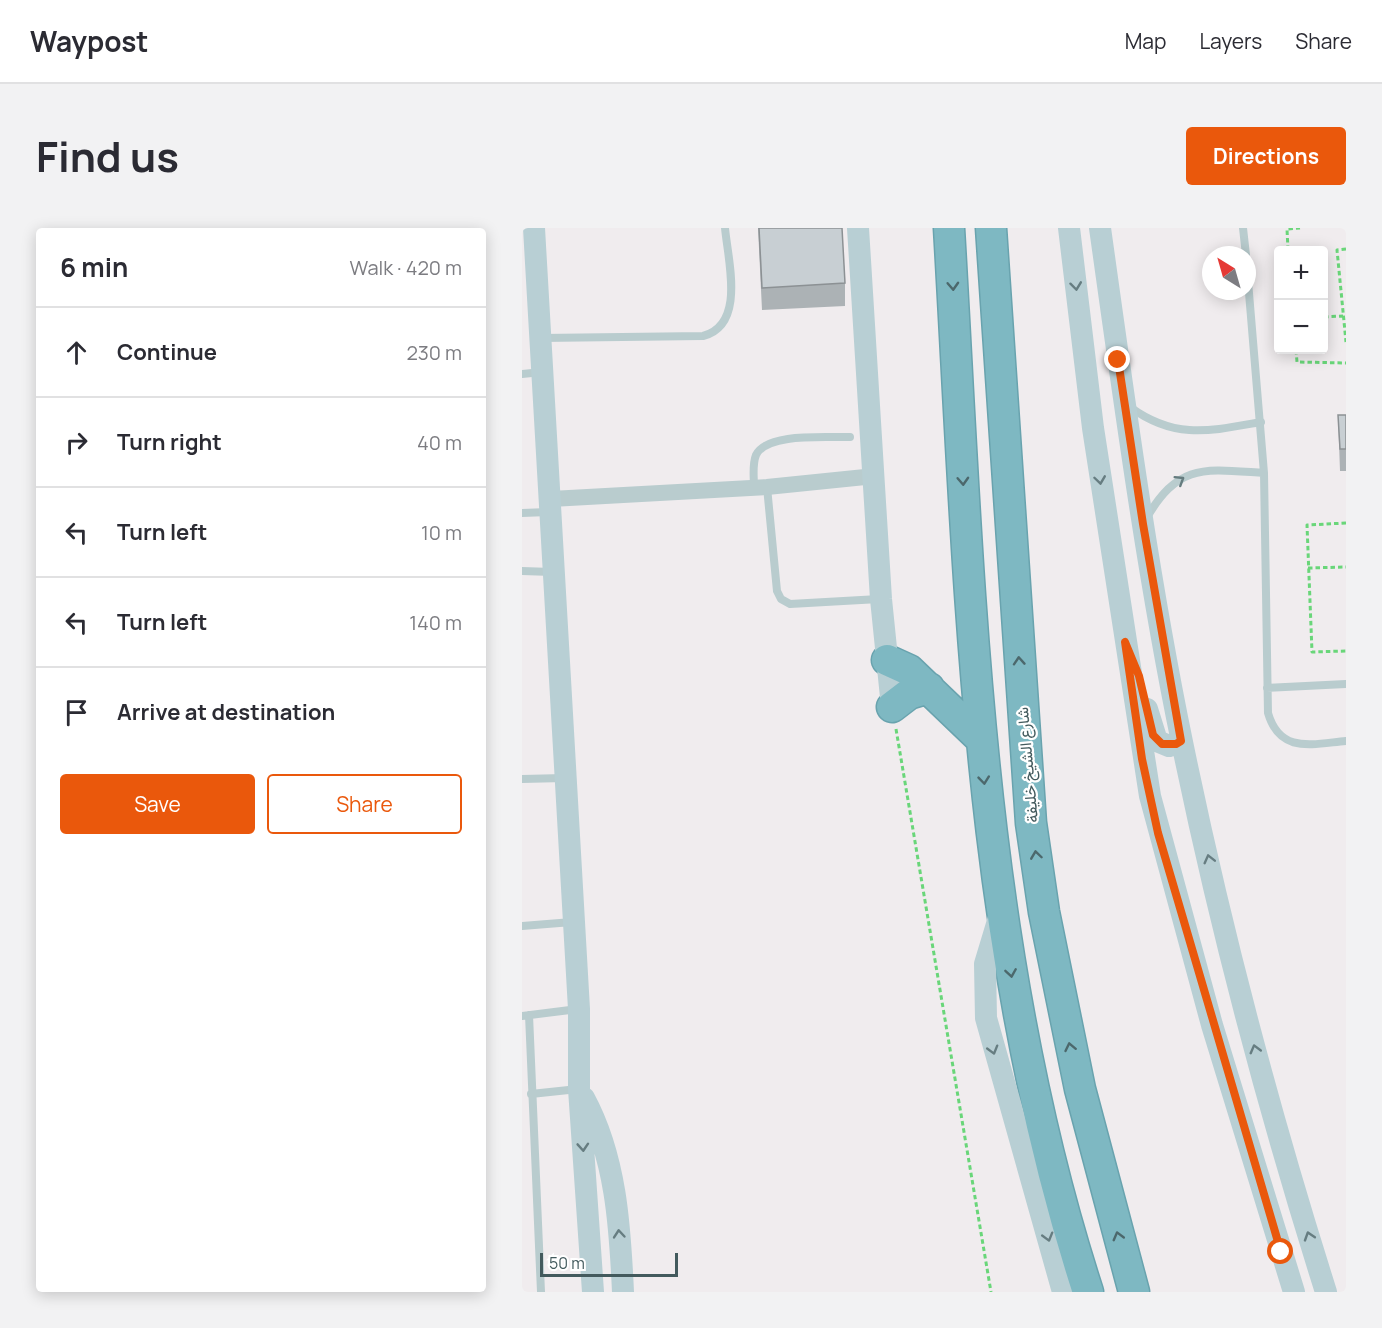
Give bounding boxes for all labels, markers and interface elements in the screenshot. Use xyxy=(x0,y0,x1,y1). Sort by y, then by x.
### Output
text: Waypost xyxy=(30,22,149,60)
text: Map xyxy=(1125,27,1166,55)
text: Layers xyxy=(1199,27,1262,55)
text: Share xyxy=(1295,27,1352,55)
text: Find us xyxy=(36,127,179,185)
button: Directions xyxy=(1186,127,1346,185)
north arrow xyxy=(1202,246,1256,300)
map controls xyxy=(1274,246,1328,354)
button: + xyxy=(1274,246,1328,300)
text: 6 min xyxy=(60,249,128,285)
text: Walk · 420 m xyxy=(350,254,462,281)
one-way arrow xyxy=(946,282,959,291)
one-way arrow xyxy=(1069,282,1082,291)
button: − xyxy=(1274,300,1328,354)
icon: ahead xyxy=(60,336,93,369)
text: Continue xyxy=(117,337,217,367)
text: 230 m xyxy=(406,339,462,366)
route end xyxy=(1104,346,1130,372)
icon: right xyxy=(60,426,93,459)
text: Turn right xyxy=(117,427,222,457)
text: 40 m xyxy=(417,429,462,456)
one-way arrow xyxy=(1094,475,1106,484)
one-way arrow xyxy=(1174,476,1184,488)
one-way arrow xyxy=(957,477,970,486)
icon: left xyxy=(60,516,93,549)
text: Turn left xyxy=(117,517,207,547)
text: 10 m xyxy=(421,519,462,546)
icon: left xyxy=(60,606,93,639)
text: Turn left xyxy=(117,607,207,637)
text: 140 m xyxy=(409,609,462,636)
one-way arrow xyxy=(1013,656,1026,665)
icon: arrive xyxy=(60,696,93,729)
text: Arrive at destination xyxy=(117,697,335,727)
street label: شارع الشيخ خليفة xyxy=(1011,706,1044,824)
button: Save xyxy=(60,774,255,834)
button: Share xyxy=(267,774,462,834)
one-way arrow xyxy=(978,776,990,785)
one-way arrow xyxy=(1030,850,1042,859)
one-way arrow xyxy=(1203,855,1216,865)
one-way arrow xyxy=(1004,968,1017,978)
one-way arrow xyxy=(1065,1042,1078,1052)
one-way arrow xyxy=(986,1044,998,1055)
one-way arrow xyxy=(1250,1044,1263,1054)
one-way arrow xyxy=(576,1143,589,1152)
one-way arrow xyxy=(613,1229,626,1238)
one-way arrow xyxy=(1112,1231,1125,1241)
one-way arrow xyxy=(1303,1231,1316,1242)
one-way arrow xyxy=(1040,1232,1053,1242)
route start xyxy=(1267,1238,1293,1264)
scale bar xyxy=(540,1250,678,1278)
text: 50 m xyxy=(549,1252,585,1274)

